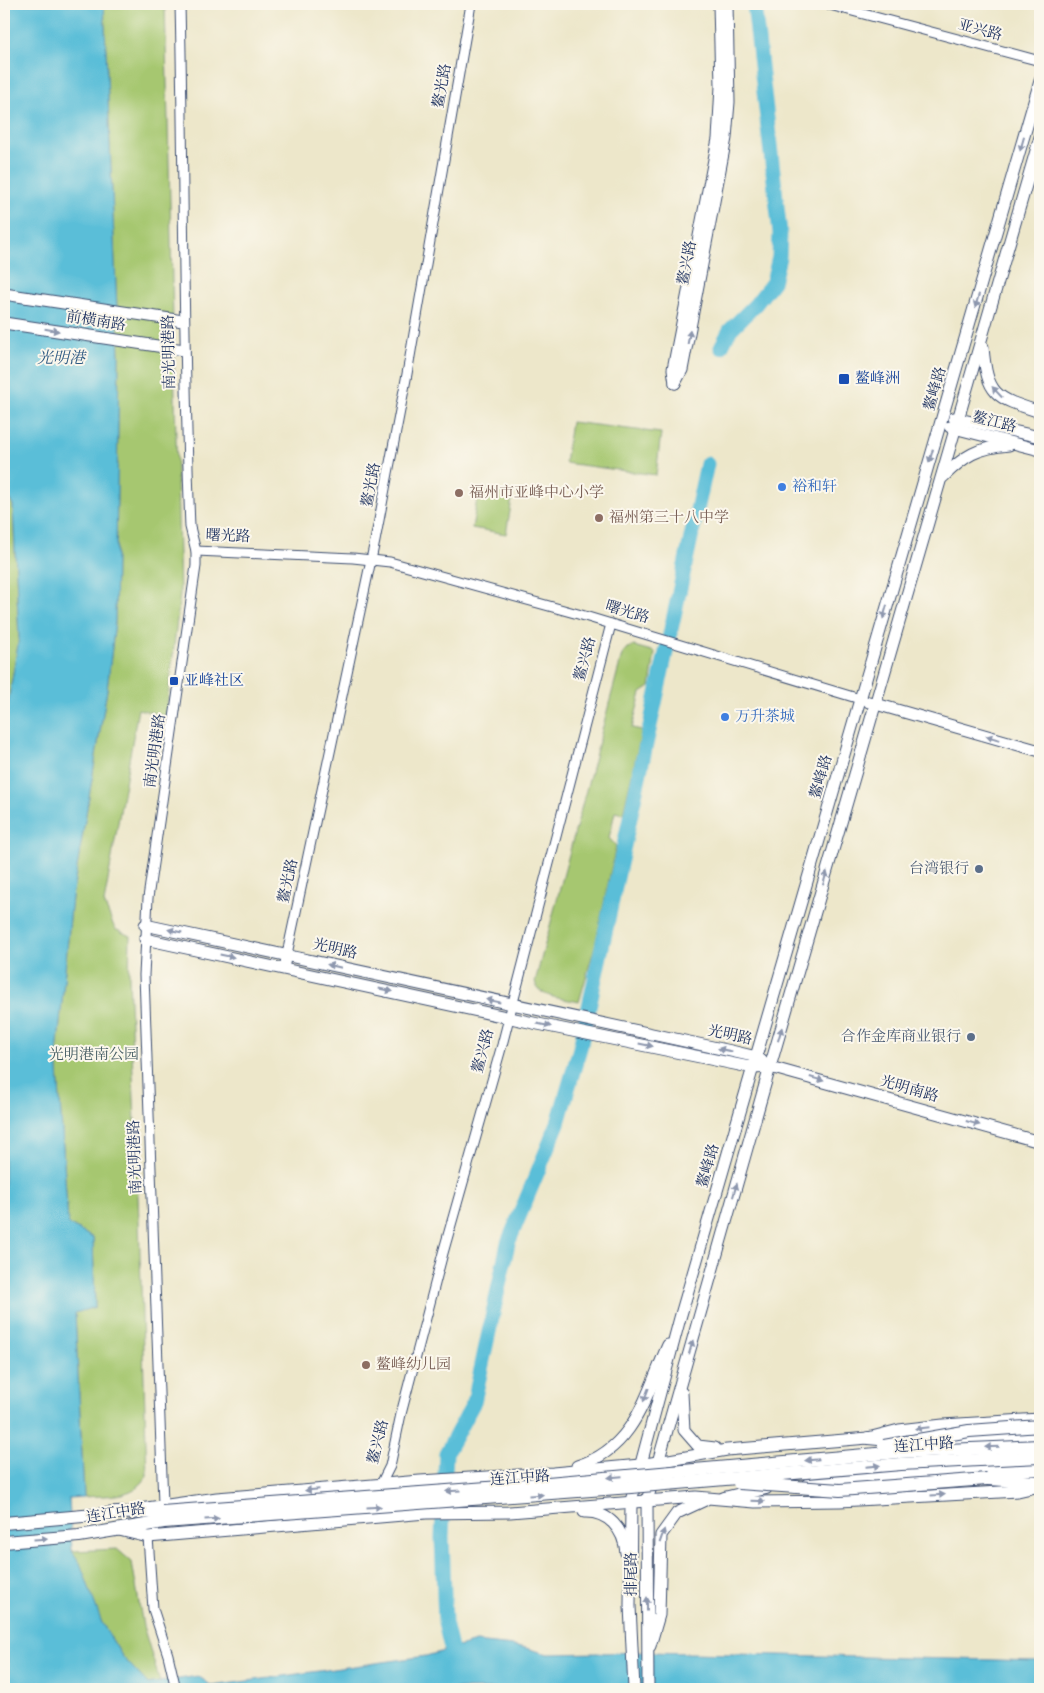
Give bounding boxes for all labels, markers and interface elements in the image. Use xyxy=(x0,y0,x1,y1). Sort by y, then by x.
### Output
street label: 亚兴路 xyxy=(956,16,1004,44)
street label: 鳌光路 xyxy=(430,62,454,109)
one-way arrow xyxy=(1018,137,1026,152)
street label: 鳌兴路 xyxy=(674,239,700,287)
one-way arrow xyxy=(973,293,981,308)
street label: 前横南路 xyxy=(65,308,127,334)
street label: 南光明港路 xyxy=(160,314,178,390)
one-way arrow xyxy=(44,327,60,335)
one-way arrow xyxy=(685,328,693,344)
water label: 光明港 xyxy=(37,349,87,367)
street label: 鳌峰路 xyxy=(921,365,949,413)
place label: 鳌峰洲 xyxy=(855,370,900,387)
marker: 鳌峰洲 xyxy=(837,372,851,386)
one-way arrow xyxy=(991,387,1003,399)
street label: 鳌江路 xyxy=(970,408,1018,436)
one-way arrow xyxy=(926,449,934,464)
street label: 鳌光路 xyxy=(358,461,384,509)
place label: 裕和轩 xyxy=(792,478,837,495)
marker: 裕和轩 xyxy=(776,481,788,493)
place label: 福州市亚峰中心小学 xyxy=(469,484,604,501)
marker: 福州市亚峰中心小学 xyxy=(453,487,465,499)
place label: 福州第三十八中学 xyxy=(609,509,729,526)
marker: 福州第三十八中学 xyxy=(593,512,605,524)
street label: 曙光路 xyxy=(205,527,251,545)
street label: 曙光路 xyxy=(603,597,651,627)
one-way arrow xyxy=(881,605,889,620)
street label: 鳌兴路 xyxy=(571,635,599,683)
place label: 亚峰社区 xyxy=(184,672,244,689)
marker: 亚峰社区 xyxy=(168,675,180,687)
place label: 万升茶城 xyxy=(735,708,795,725)
marker: 万升茶城 xyxy=(719,711,731,723)
street label: 南光明港路 xyxy=(141,713,169,789)
one-way arrow xyxy=(986,733,1001,741)
street label: 鳌峰路 xyxy=(807,753,835,801)
street label: 鳌光路 xyxy=(275,857,301,905)
place label: 台湾银行 xyxy=(909,860,969,877)
marker: 台湾银行 xyxy=(973,863,985,875)
one-way arrow xyxy=(821,870,829,885)
one-way arrow xyxy=(167,927,183,935)
street label: 光明路 xyxy=(311,936,359,962)
one-way arrow xyxy=(219,952,235,960)
one-way arrow xyxy=(327,962,342,970)
one-way arrow xyxy=(378,986,393,994)
one-way arrow xyxy=(485,997,500,1005)
one-way arrow xyxy=(537,1022,553,1030)
street label: 光明路 xyxy=(706,1022,754,1048)
one-way arrow xyxy=(776,1026,784,1041)
street label: 鳌兴路 xyxy=(469,1027,497,1075)
place label: 合作金库商业银行 xyxy=(841,1028,961,1045)
marker: 合作金库商业银行 xyxy=(965,1031,977,1043)
one-way arrow xyxy=(638,1042,654,1050)
park label: 光明港南公园 xyxy=(49,1046,139,1063)
one-way arrow xyxy=(718,1046,733,1054)
street label: 光明南路 xyxy=(878,1073,940,1105)
one-way arrow xyxy=(809,1075,825,1083)
street label: 南光明港路 xyxy=(125,1119,145,1195)
one-way arrow xyxy=(966,1120,981,1128)
street label: 鳌峰路 xyxy=(694,1142,722,1190)
one-way arrow xyxy=(732,1183,740,1198)
one-way arrow xyxy=(688,1339,696,1354)
place label: 鳌峰幼儿园 xyxy=(376,1356,451,1373)
marker: 鳌峰幼儿园 xyxy=(360,1359,372,1371)
one-way arrow xyxy=(642,1388,650,1402)
street label: 鳌兴路 xyxy=(364,1418,392,1466)
one-way arrow xyxy=(914,1424,930,1432)
street label: 连江中路 xyxy=(893,1434,954,1456)
one-way arrow xyxy=(983,1443,999,1451)
one-way arrow xyxy=(804,1456,820,1464)
one-way arrow xyxy=(865,1462,881,1470)
street label: 连江中路 xyxy=(489,1467,550,1489)
one-way arrow xyxy=(607,1474,623,1482)
one-way arrow xyxy=(304,1486,320,1494)
one-way arrow xyxy=(445,1487,461,1495)
one-way arrow xyxy=(529,1490,545,1498)
one-way arrow xyxy=(930,1491,946,1499)
one-way arrow xyxy=(750,1498,766,1506)
street label: 连江中路 xyxy=(85,1500,147,1526)
one-way arrow xyxy=(367,1502,383,1510)
one-way arrow xyxy=(205,1514,221,1522)
one-way arrow xyxy=(658,1528,666,1543)
one-way arrow xyxy=(33,1535,49,1543)
street label: 排尾路 xyxy=(623,1551,640,1597)
one-way arrow xyxy=(643,1595,651,1611)

